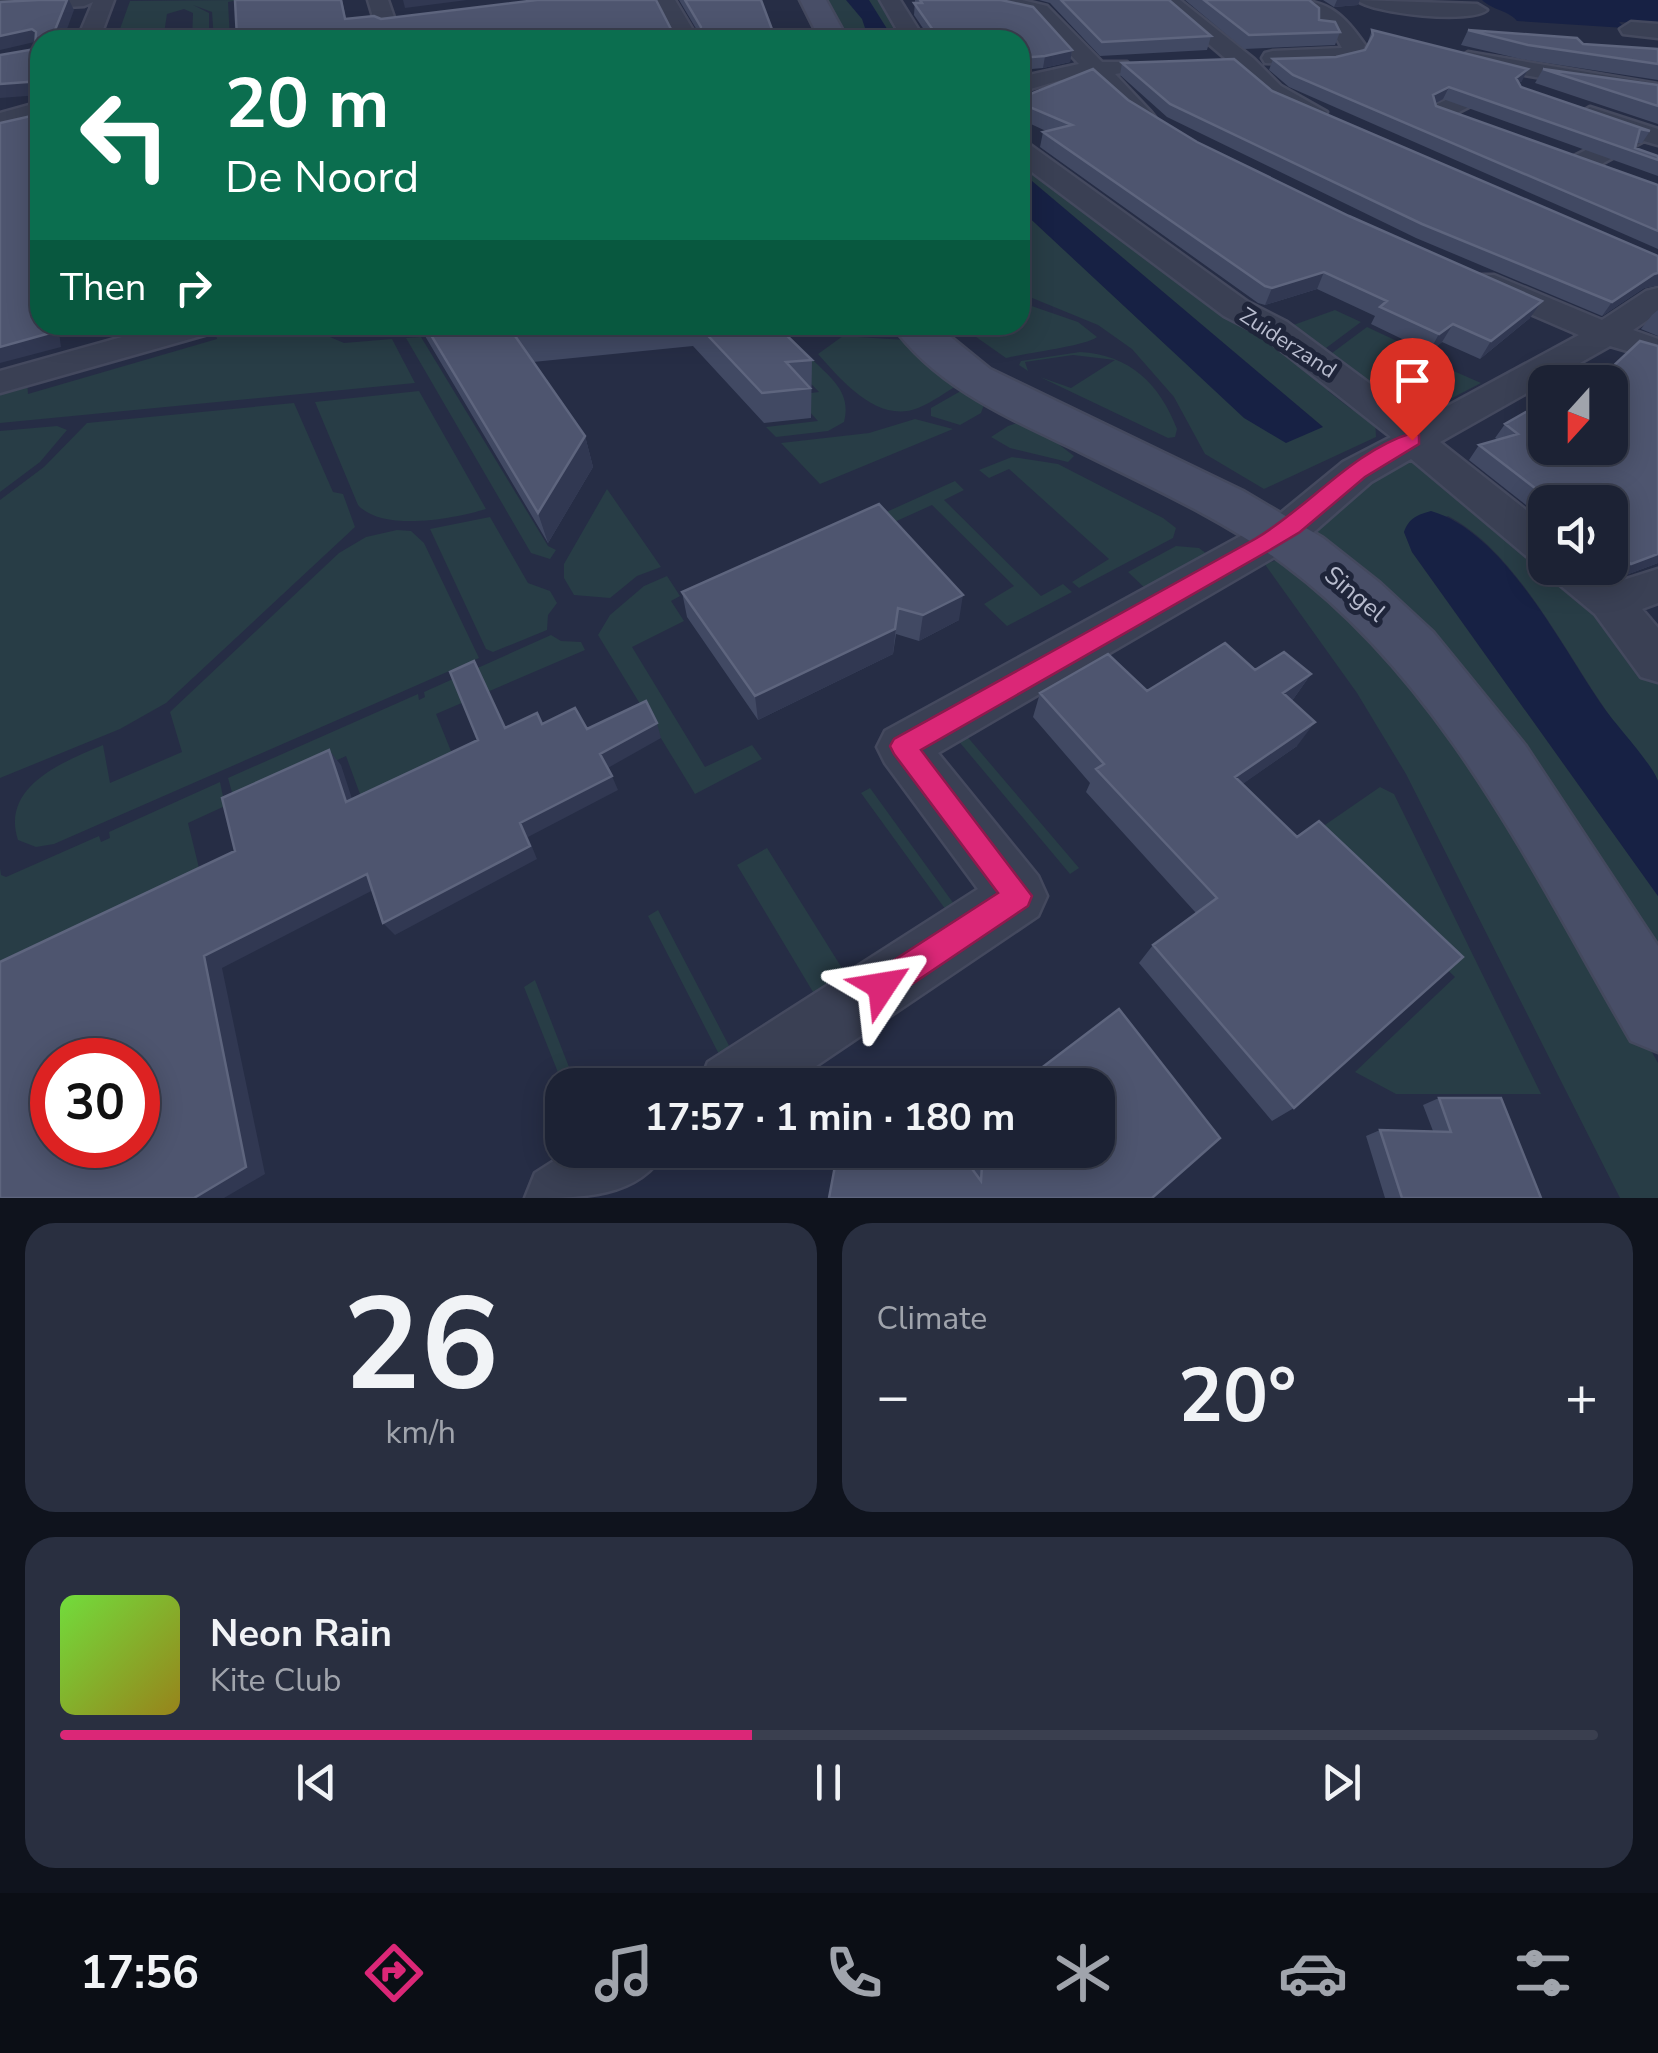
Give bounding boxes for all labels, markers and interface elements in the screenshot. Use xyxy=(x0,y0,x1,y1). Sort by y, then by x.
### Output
text: 20 m xyxy=(225,56,389,152)
icon: left xyxy=(60,70,190,200)
text: De Noord xyxy=(225,147,419,208)
icon: right xyxy=(166,260,221,315)
text: Then xyxy=(60,262,146,313)
street label: Zuiderzand xyxy=(1234,301,1342,385)
pin xyxy=(1370,338,1455,441)
icon: arrive xyxy=(1385,353,1440,408)
north arrow xyxy=(1528,365,1628,465)
map controls xyxy=(1528,365,1628,585)
button: sound xyxy=(1528,485,1628,585)
street label: Singel xyxy=(1317,558,1393,630)
position arrow xyxy=(830,934,934,1038)
speed limit sign: 30 xyxy=(30,1038,160,1168)
text: 17:57 · 1 min · 180 m xyxy=(645,1092,1015,1143)
text: 26 xyxy=(343,1257,499,1434)
text: Climate xyxy=(877,1297,987,1340)
text: 20° xyxy=(1178,1345,1296,1447)
text: − xyxy=(877,1359,910,1434)
text: + xyxy=(1565,1359,1598,1434)
text: km/h xyxy=(385,1411,456,1454)
text: Neon Rain xyxy=(210,1608,392,1659)
text: Kite Club xyxy=(210,1659,341,1702)
icon: previous xyxy=(289,1755,344,1810)
icon: pause xyxy=(801,1755,856,1810)
icon: next xyxy=(1314,1755,1369,1810)
icon: directions xyxy=(359,1938,429,2008)
icon: music xyxy=(589,1938,659,2008)
icon: phone xyxy=(819,1938,889,2008)
icon: climate xyxy=(1048,1938,1118,2008)
icon: car xyxy=(1278,1938,1348,2008)
icon: filters xyxy=(1508,1938,1578,2008)
text: 17:56 xyxy=(80,1943,199,2004)

